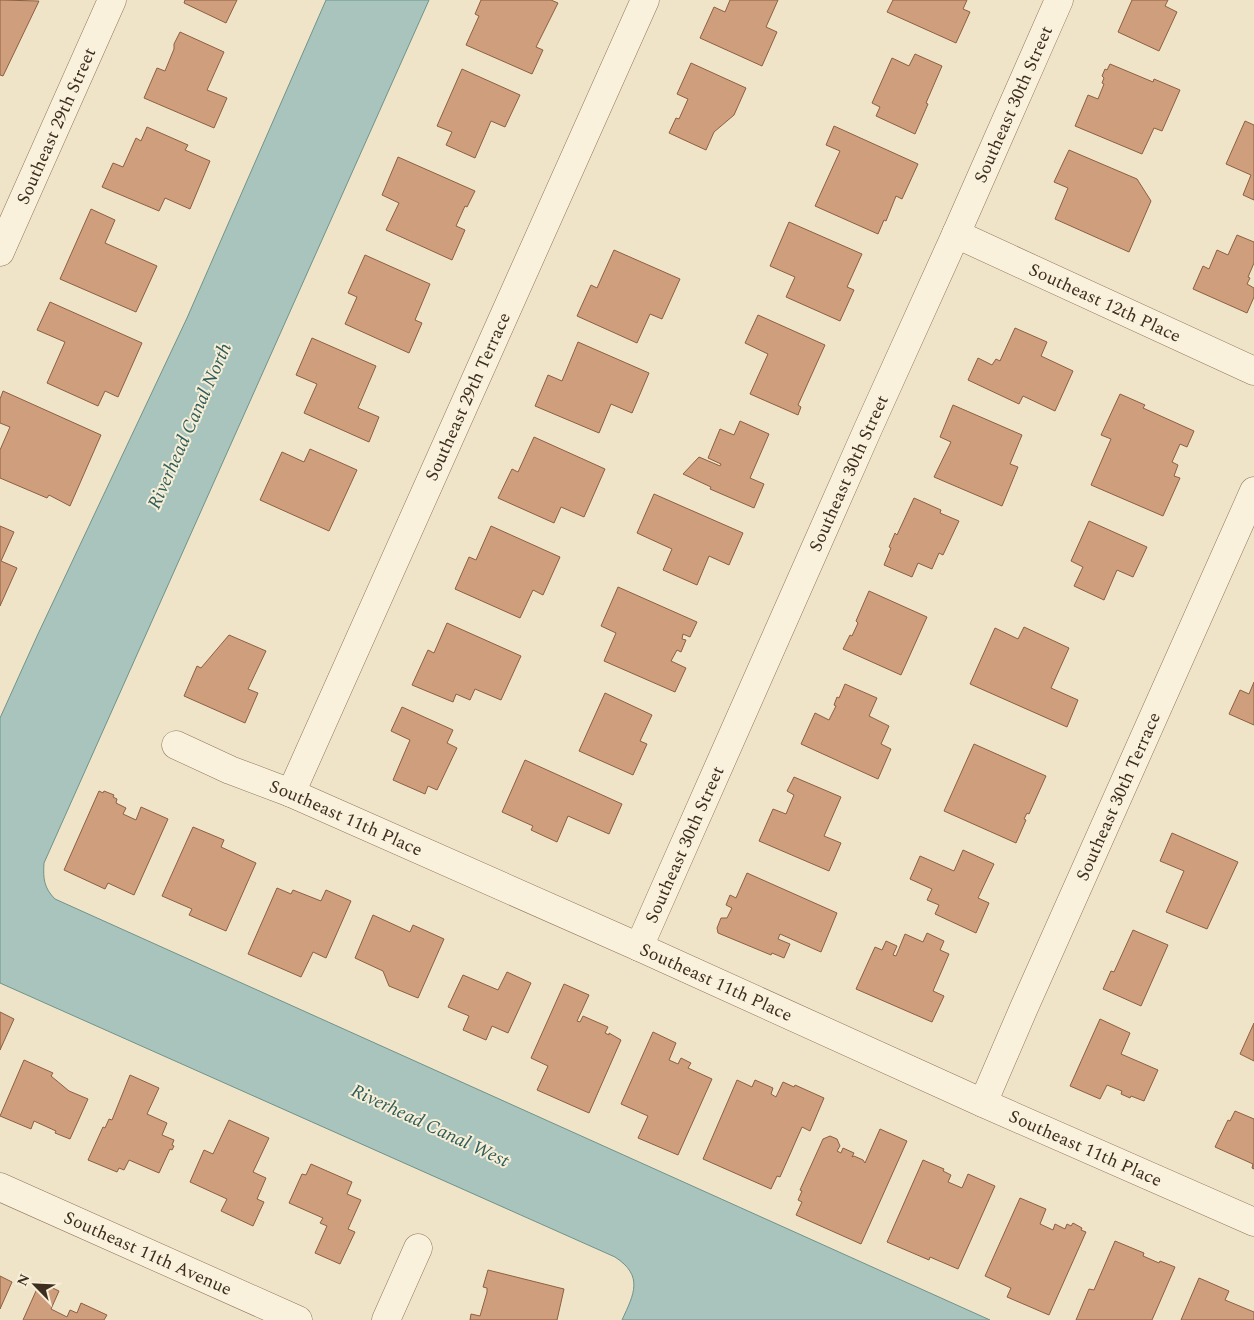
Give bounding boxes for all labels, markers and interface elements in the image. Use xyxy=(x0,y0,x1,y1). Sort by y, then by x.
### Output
street label: Southeast 30th Street xyxy=(967,21,1060,187)
street label: Southeast 29th Street xyxy=(9,43,103,209)
street label: Southeast 12th Place xyxy=(1024,256,1186,349)
street label: Southeast 29th Terrace xyxy=(418,308,517,485)
water label: Riverhead Canal North xyxy=(140,338,240,514)
street label: Southeast 30th Street xyxy=(802,390,895,556)
street label: Southeast 30th Terrace xyxy=(1069,707,1168,885)
street label: Southeast 30th Street xyxy=(638,762,731,927)
street label: Southeast 11th Place xyxy=(265,773,427,863)
street label: Southeast 11th Place xyxy=(635,936,797,1028)
water label: Riverhead Canal West xyxy=(346,1077,515,1176)
street label: Southeast 11th Place xyxy=(1005,1103,1167,1194)
street label: Southeast 11th Avenue xyxy=(60,1204,236,1302)
north arrow xyxy=(10,1260,60,1310)
text: N xyxy=(12,1270,35,1289)

